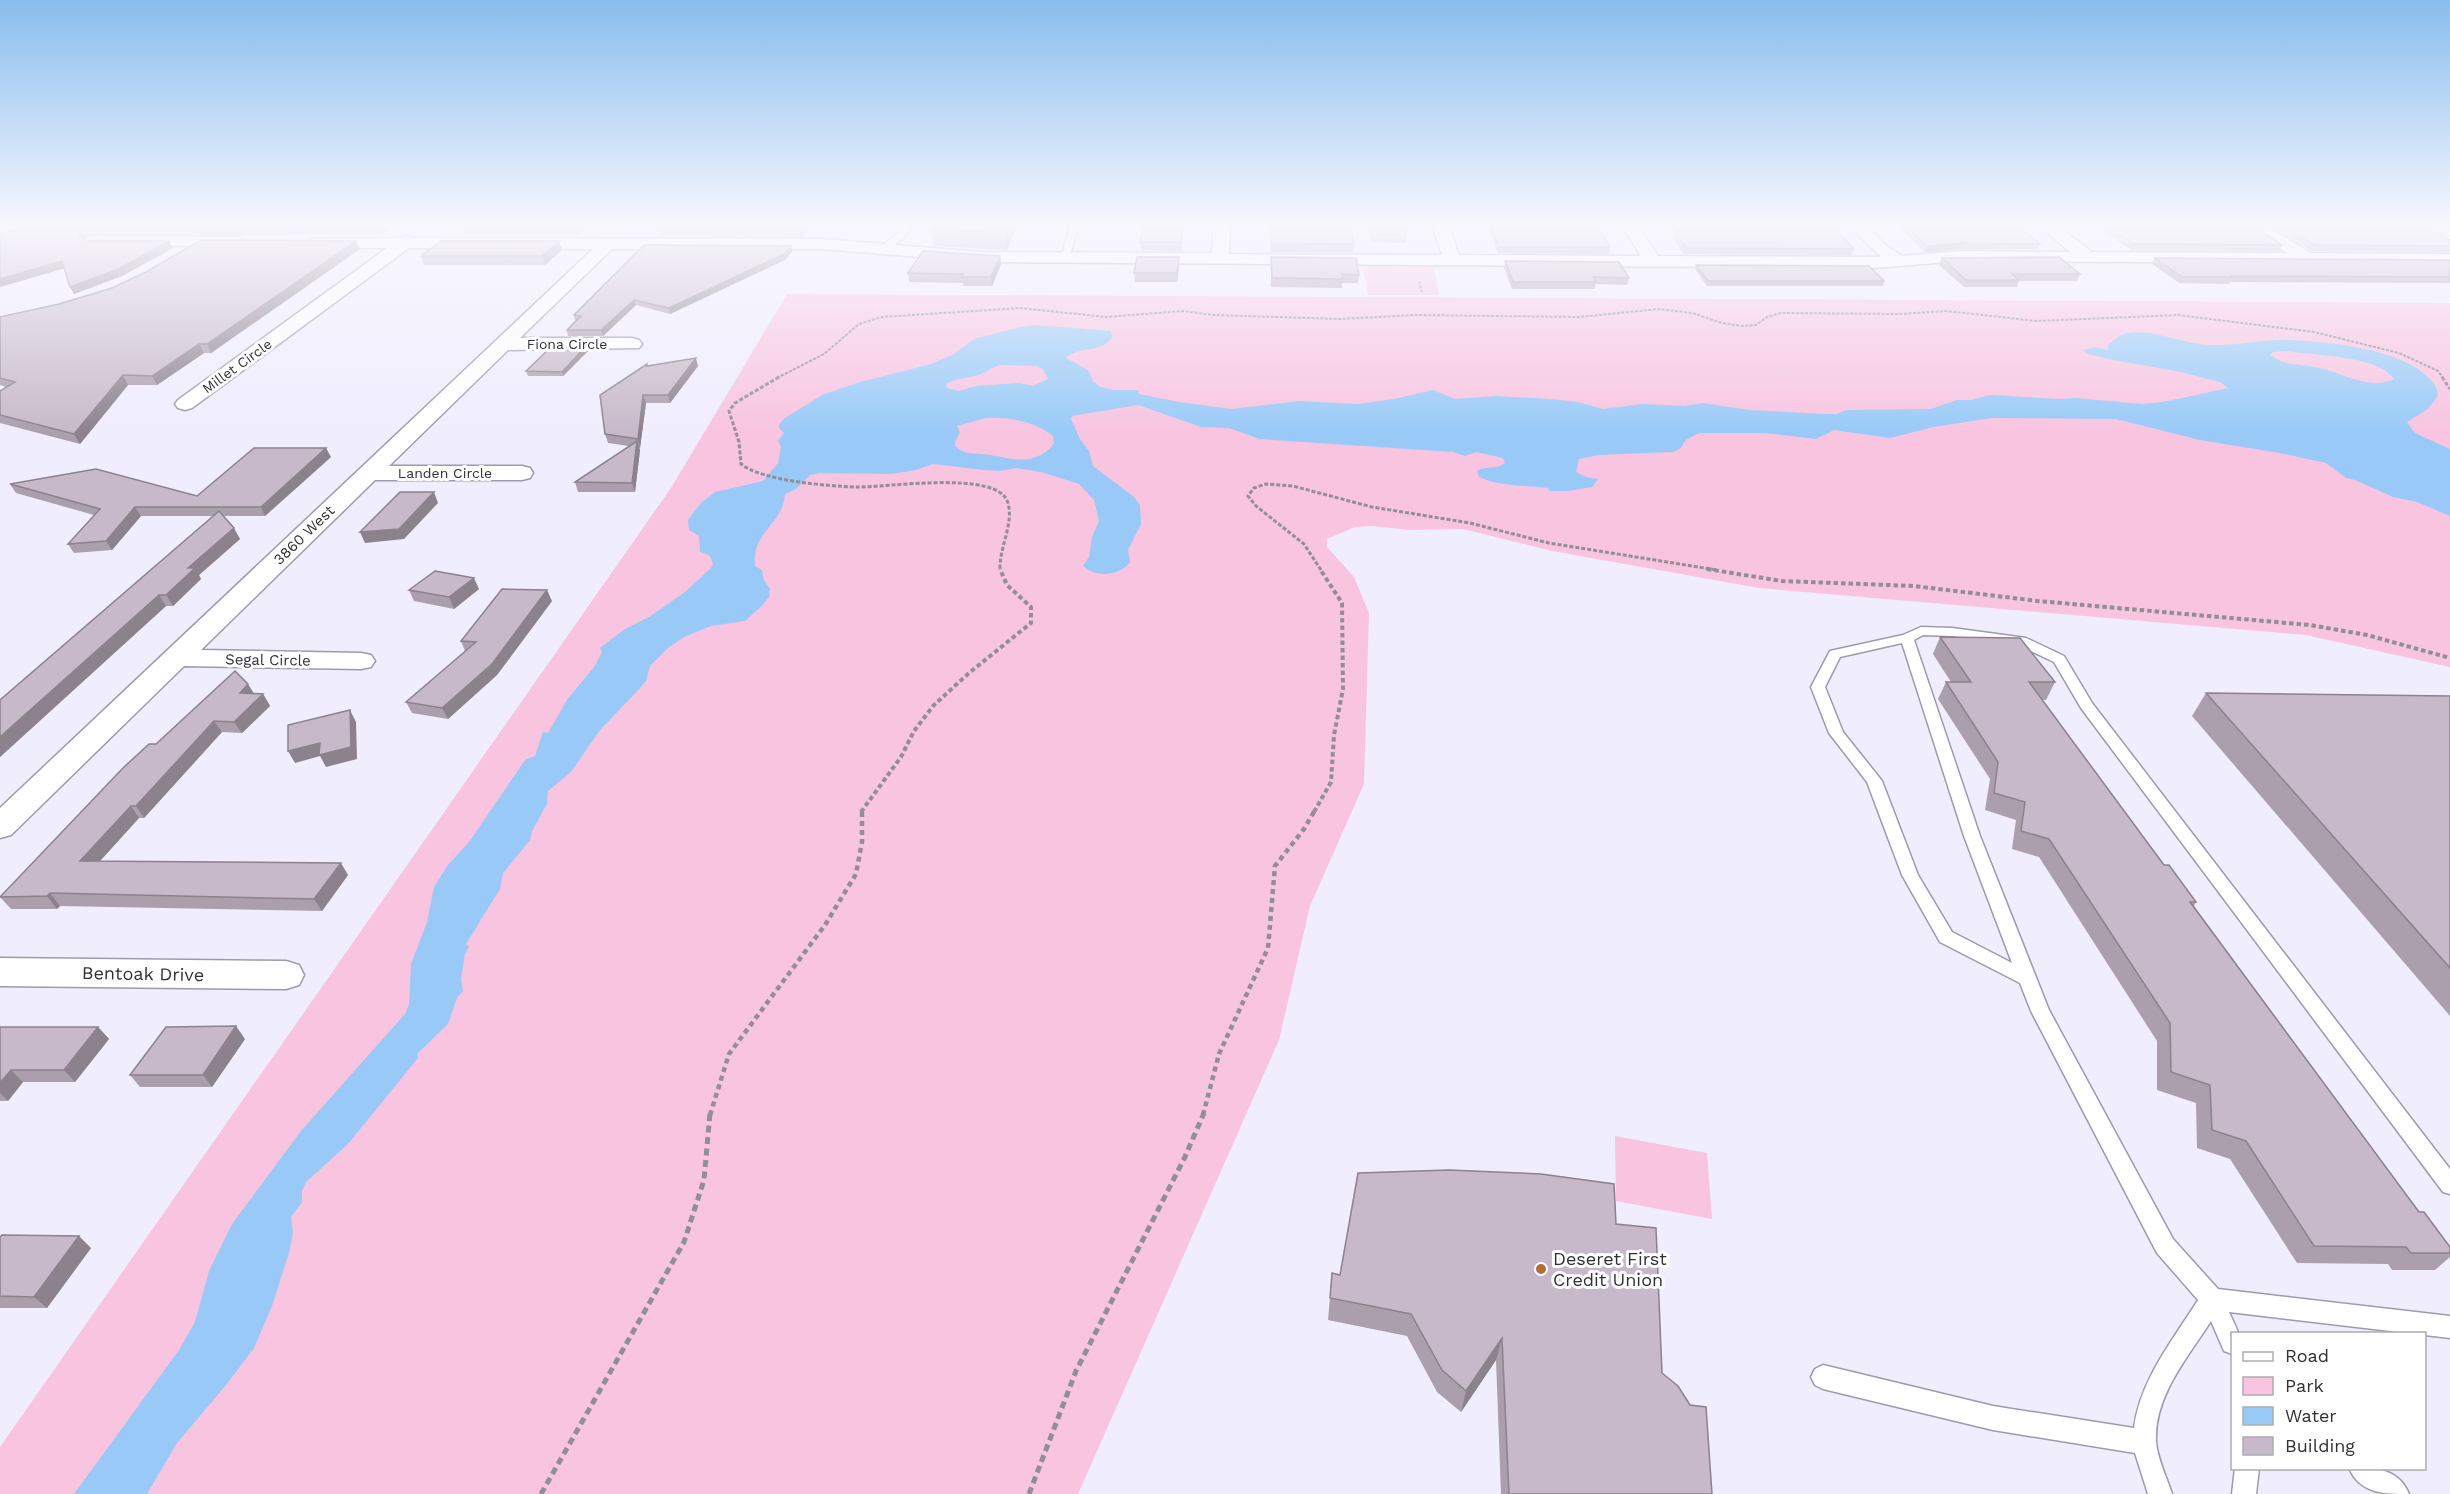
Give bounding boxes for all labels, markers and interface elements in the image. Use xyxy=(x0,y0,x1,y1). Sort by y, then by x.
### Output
street label: Millet Circle xyxy=(199,335,275,397)
street label: Fiona Circle xyxy=(527,336,607,352)
street label: Landen Circle xyxy=(398,465,492,481)
street label: 3860 West xyxy=(270,501,339,569)
street label: Segal Circle xyxy=(225,650,311,670)
street label: Bentoak Drive xyxy=(82,962,204,985)
place label: Deseret First Credit Union xyxy=(1553,1248,1667,1290)
marker: Deseret First Credit Union xyxy=(1534,1262,1548,1276)
legend xyxy=(2231,1332,2426,1470)
text: Road xyxy=(2285,1345,2329,1366)
text: Park xyxy=(2285,1375,2324,1396)
text: Water xyxy=(2285,1405,2337,1426)
text: Building xyxy=(2285,1435,2355,1456)

